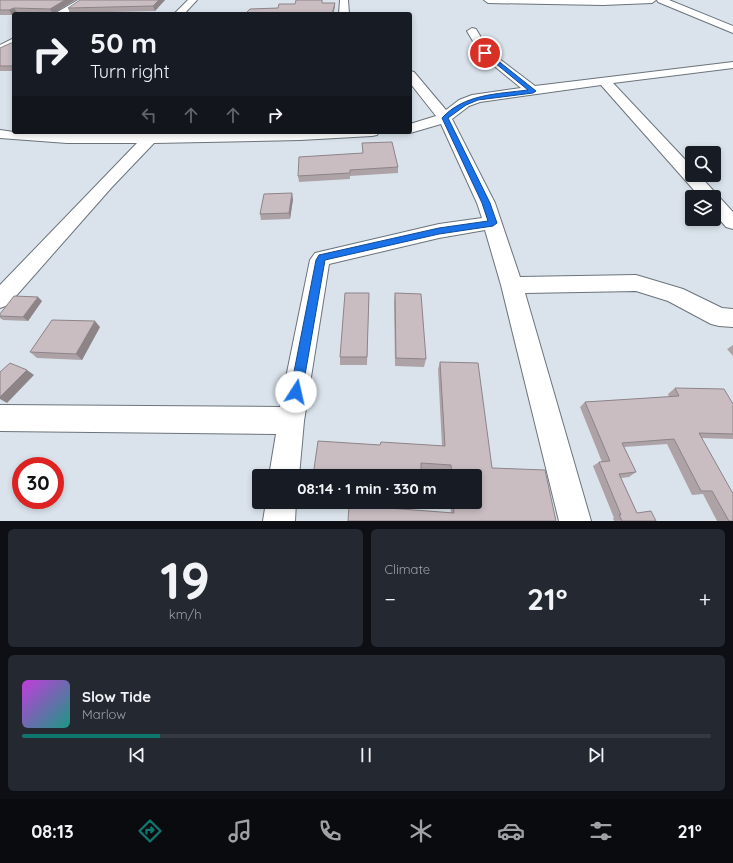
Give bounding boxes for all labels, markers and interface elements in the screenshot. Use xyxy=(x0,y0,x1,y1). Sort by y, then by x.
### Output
text: 50 m xyxy=(90,25,157,60)
icon: right xyxy=(24,28,76,80)
pin xyxy=(468,36,502,70)
icon: arrive xyxy=(474,42,496,64)
text: Turn right xyxy=(90,60,170,83)
icon: left xyxy=(138,104,160,126)
icon: ahead xyxy=(180,104,202,126)
icon: ahead xyxy=(222,104,244,126)
icon: right xyxy=(264,104,286,126)
map controls xyxy=(685,146,721,226)
button: search xyxy=(685,146,721,182)
button: layers xyxy=(685,190,721,226)
position arrow xyxy=(275,371,317,413)
speed limit sign: 30 xyxy=(12,457,64,509)
text: 08:14 · 1 min · 330 m xyxy=(297,479,437,498)
text: 19 xyxy=(160,547,210,612)
text: Climate xyxy=(385,561,430,577)
text: 21° xyxy=(527,580,568,618)
text: − xyxy=(385,585,396,613)
text: + xyxy=(699,585,711,613)
text: km/h xyxy=(169,606,202,622)
text: Slow Tide xyxy=(82,687,151,706)
text: Marlow xyxy=(82,706,126,722)
icon: previous xyxy=(126,744,148,766)
icon: pause xyxy=(355,744,377,766)
icon: next xyxy=(585,744,607,766)
icon: directions xyxy=(136,817,164,845)
icon: music xyxy=(226,817,254,845)
icon: phone xyxy=(316,817,344,845)
icon: climate xyxy=(407,817,435,845)
icon: car xyxy=(497,817,525,845)
icon: filters xyxy=(587,817,615,845)
text: 08:13 xyxy=(31,820,74,843)
text: 21° xyxy=(677,820,702,843)

